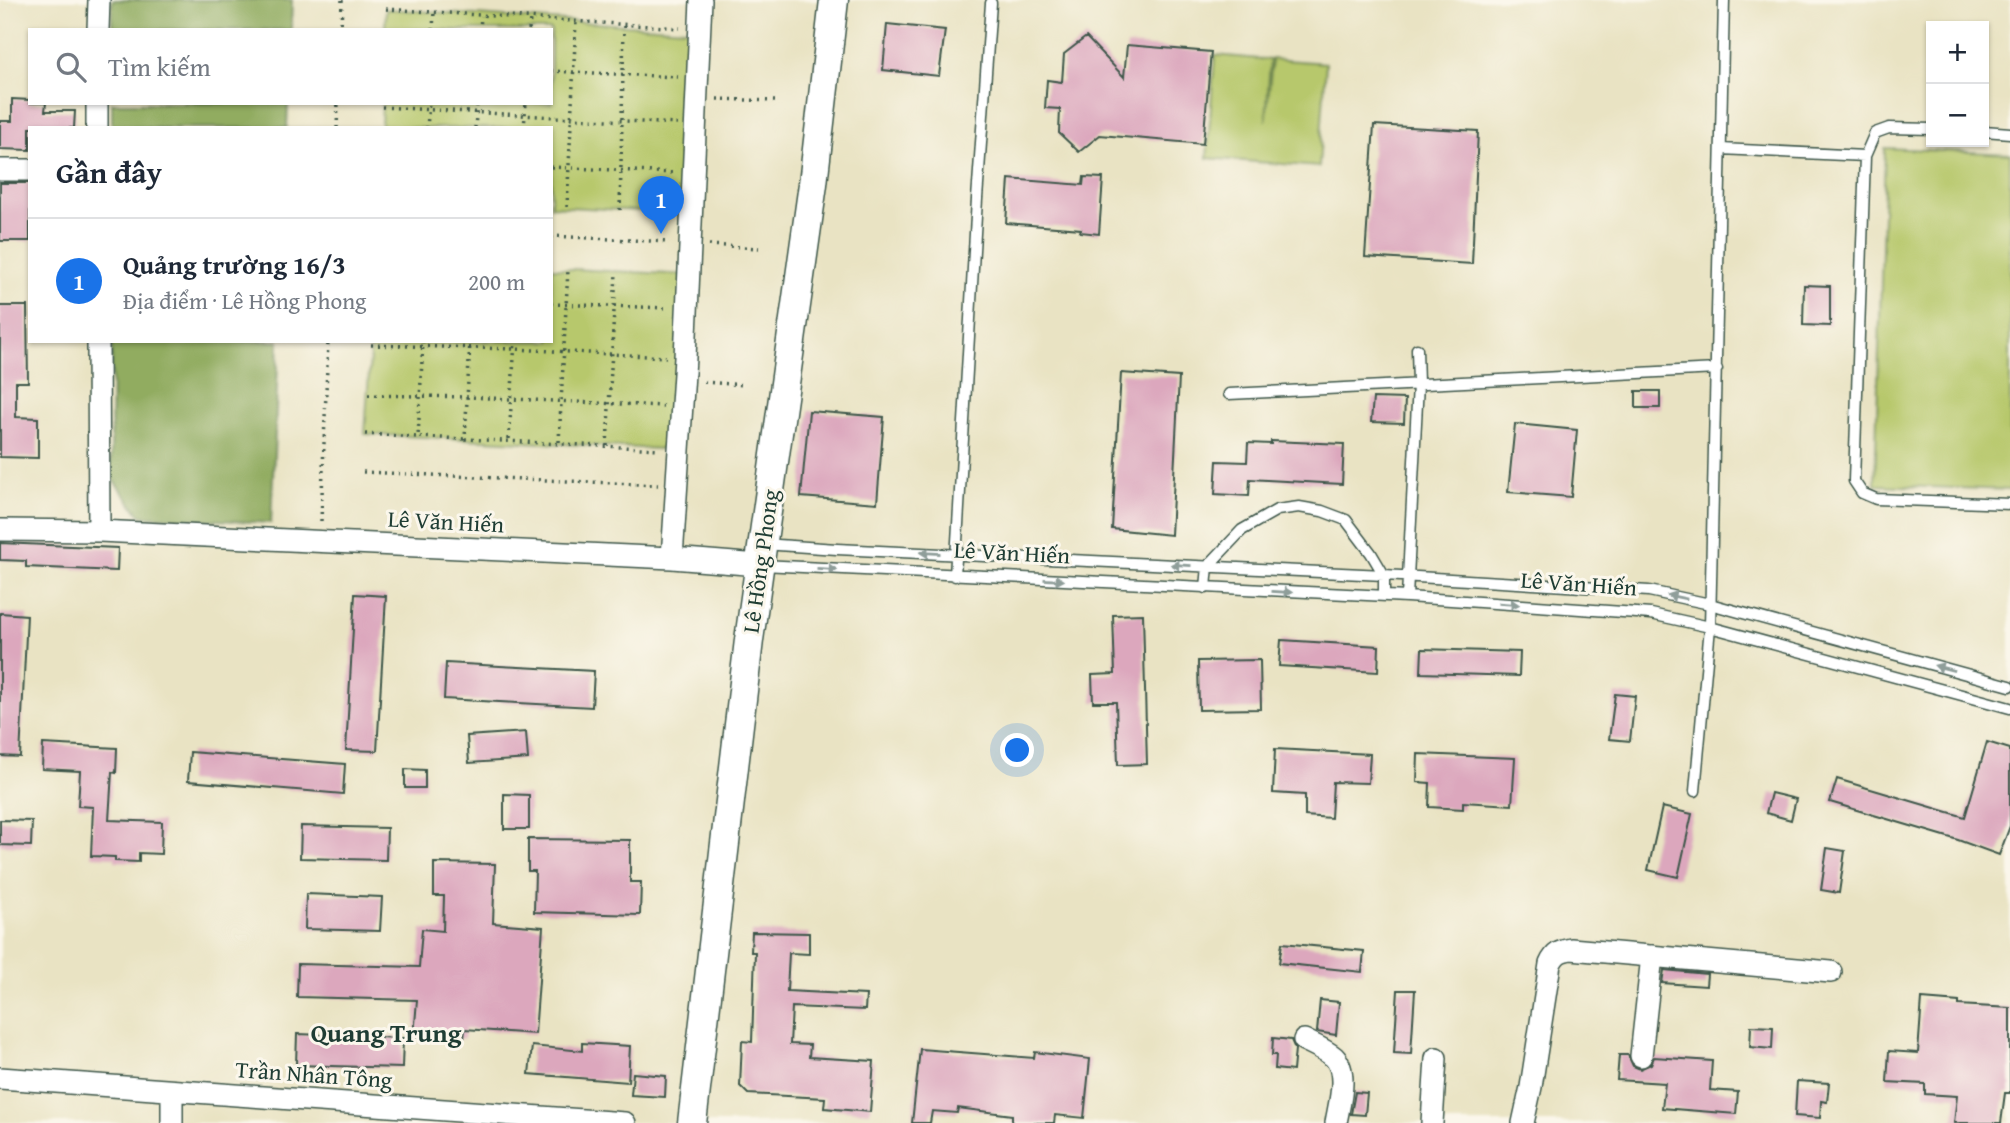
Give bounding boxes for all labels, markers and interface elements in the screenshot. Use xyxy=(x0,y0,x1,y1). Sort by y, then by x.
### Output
map controls xyxy=(1926,21,1989,147)
button: + xyxy=(1926,21,1989,84)
search box xyxy=(28,28,553,105)
text: Tìm kiếm xyxy=(108,47,211,86)
icon: search xyxy=(52,48,90,86)
button: − xyxy=(1926,84,1989,147)
text: Gần đây xyxy=(56,150,162,194)
pin: 1 xyxy=(638,176,684,234)
text: Quảng trường 16/3 xyxy=(123,245,346,284)
text: 1 xyxy=(73,265,85,298)
text: 200 m xyxy=(468,265,525,298)
text: Địa điểm · Lê Hồng Phong xyxy=(123,284,367,317)
street label: Lê Hồng Phong xyxy=(734,486,786,635)
street label: Lê Văn Hiến xyxy=(387,501,505,541)
street label: Lê Văn Hiến xyxy=(953,532,1071,572)
one-way arrow xyxy=(918,548,940,559)
one-way arrow xyxy=(1170,559,1192,570)
street label: Lê Văn Hiến xyxy=(1520,562,1638,604)
one-way arrow xyxy=(816,564,838,575)
one-way arrow xyxy=(1044,575,1066,586)
one-way arrow xyxy=(1271,586,1293,597)
one-way arrow xyxy=(1666,592,1688,603)
one-way arrow xyxy=(1498,599,1520,610)
one-way arrow xyxy=(1933,662,1955,673)
your location xyxy=(1000,733,1034,767)
district label: Quang Trung xyxy=(311,1013,462,1052)
street label: Trần Nhân Tông xyxy=(235,1052,394,1096)

